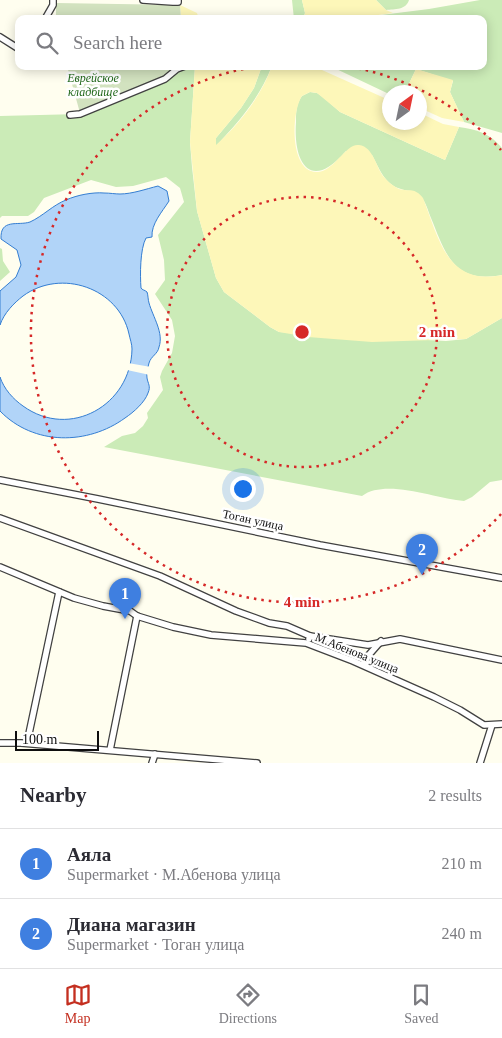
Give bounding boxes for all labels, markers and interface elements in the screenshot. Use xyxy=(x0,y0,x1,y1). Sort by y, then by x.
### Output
search box xyxy=(15,15,487,70)
icon: search xyxy=(33,29,61,57)
text: Search here xyxy=(73,32,162,53)
park label: Еврейское кладбище xyxy=(66,71,120,99)
north arrow xyxy=(382,85,427,130)
centre of rings xyxy=(293,323,311,341)
text: 2 min xyxy=(419,324,456,340)
your location xyxy=(230,476,256,502)
street label: Тоган улица xyxy=(221,507,285,533)
pin: 2 xyxy=(406,534,438,575)
pin: 1 xyxy=(109,578,141,619)
text: 4 min xyxy=(284,594,321,610)
street label: М.Абенова улица xyxy=(313,630,401,676)
scale bar xyxy=(15,728,99,751)
text: 100 m xyxy=(22,732,57,747)
text: Nearby xyxy=(20,783,87,807)
text: 2 results xyxy=(428,787,482,804)
text: Аяла xyxy=(67,844,111,865)
text: 1 xyxy=(32,855,40,872)
text: 210 m xyxy=(442,855,482,872)
text: Supermarket · М.Абенова улица xyxy=(67,866,281,883)
text: Диана магазин xyxy=(67,914,196,935)
text: 2 xyxy=(32,925,40,942)
text: 240 m xyxy=(442,925,482,942)
text: Supermarket · Тоган улица xyxy=(67,936,244,953)
tab: Map xyxy=(64,981,92,1027)
tab: Directions xyxy=(219,981,277,1027)
tab: Saved xyxy=(404,981,438,1027)

